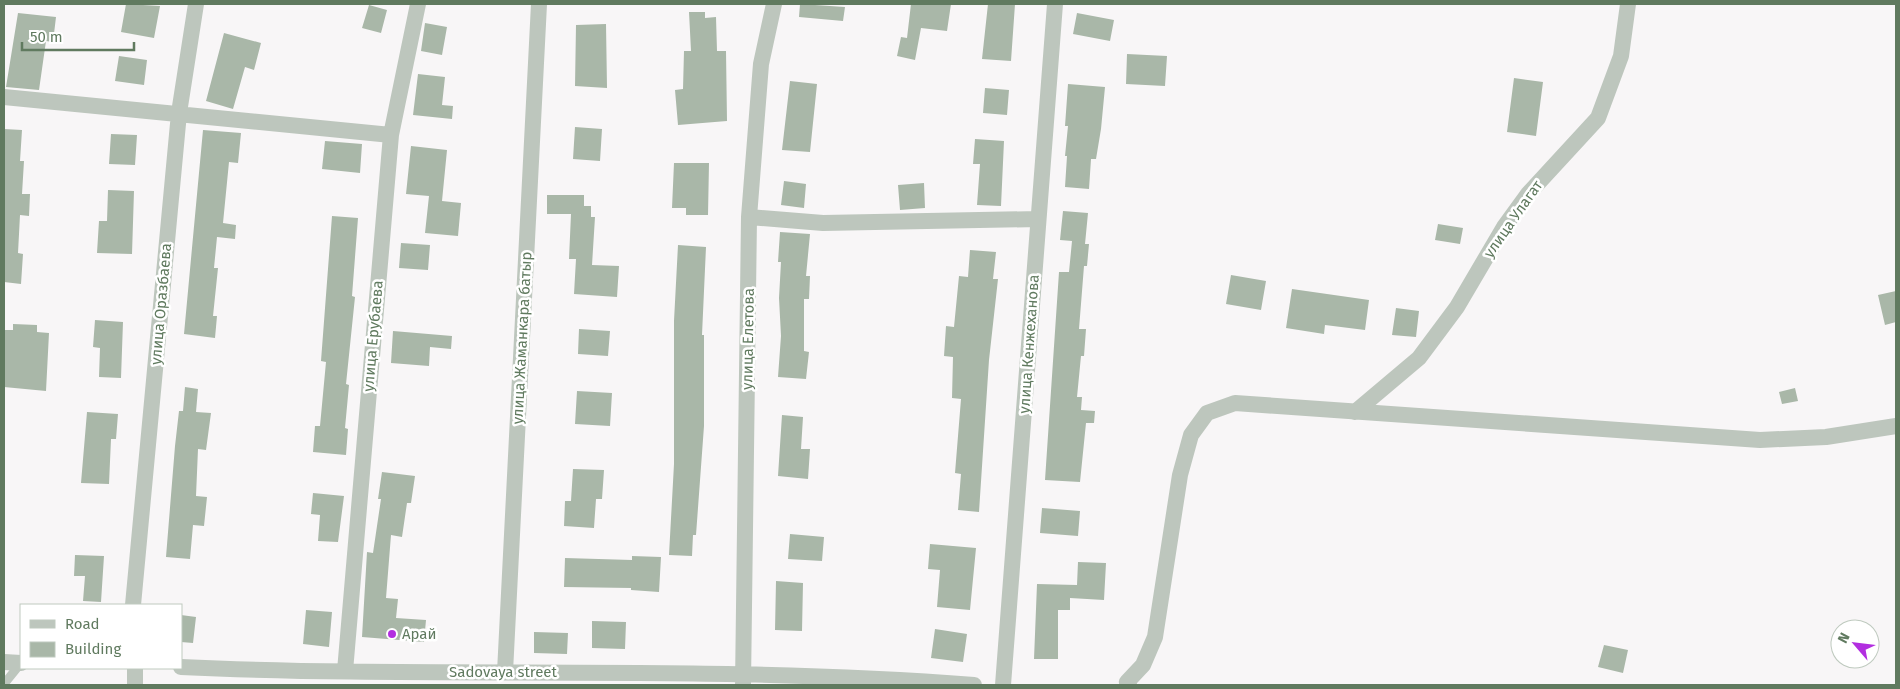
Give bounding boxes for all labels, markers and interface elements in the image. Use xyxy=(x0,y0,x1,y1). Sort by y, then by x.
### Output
scale bar xyxy=(22,20,135,52)
text: 50 m xyxy=(30,28,63,46)
street label: улица Улагат xyxy=(1480,177,1546,261)
street label: улица Оразбаева xyxy=(147,242,175,366)
street label: улица Жаманкара батыр xyxy=(508,251,536,425)
street label: улица Кенжеханова xyxy=(1015,274,1043,414)
street label: улица Ерубаева xyxy=(359,280,387,392)
street label: улица Елетова xyxy=(738,288,758,390)
legend xyxy=(20,604,182,669)
text: Road xyxy=(65,615,100,633)
north arrow xyxy=(1830,619,1880,669)
place label: Арай xyxy=(402,625,437,643)
marker: Арай xyxy=(386,628,398,640)
text: N xyxy=(1834,630,1854,646)
text: Building xyxy=(65,640,121,658)
street label: Sadovaya street xyxy=(449,663,558,681)

